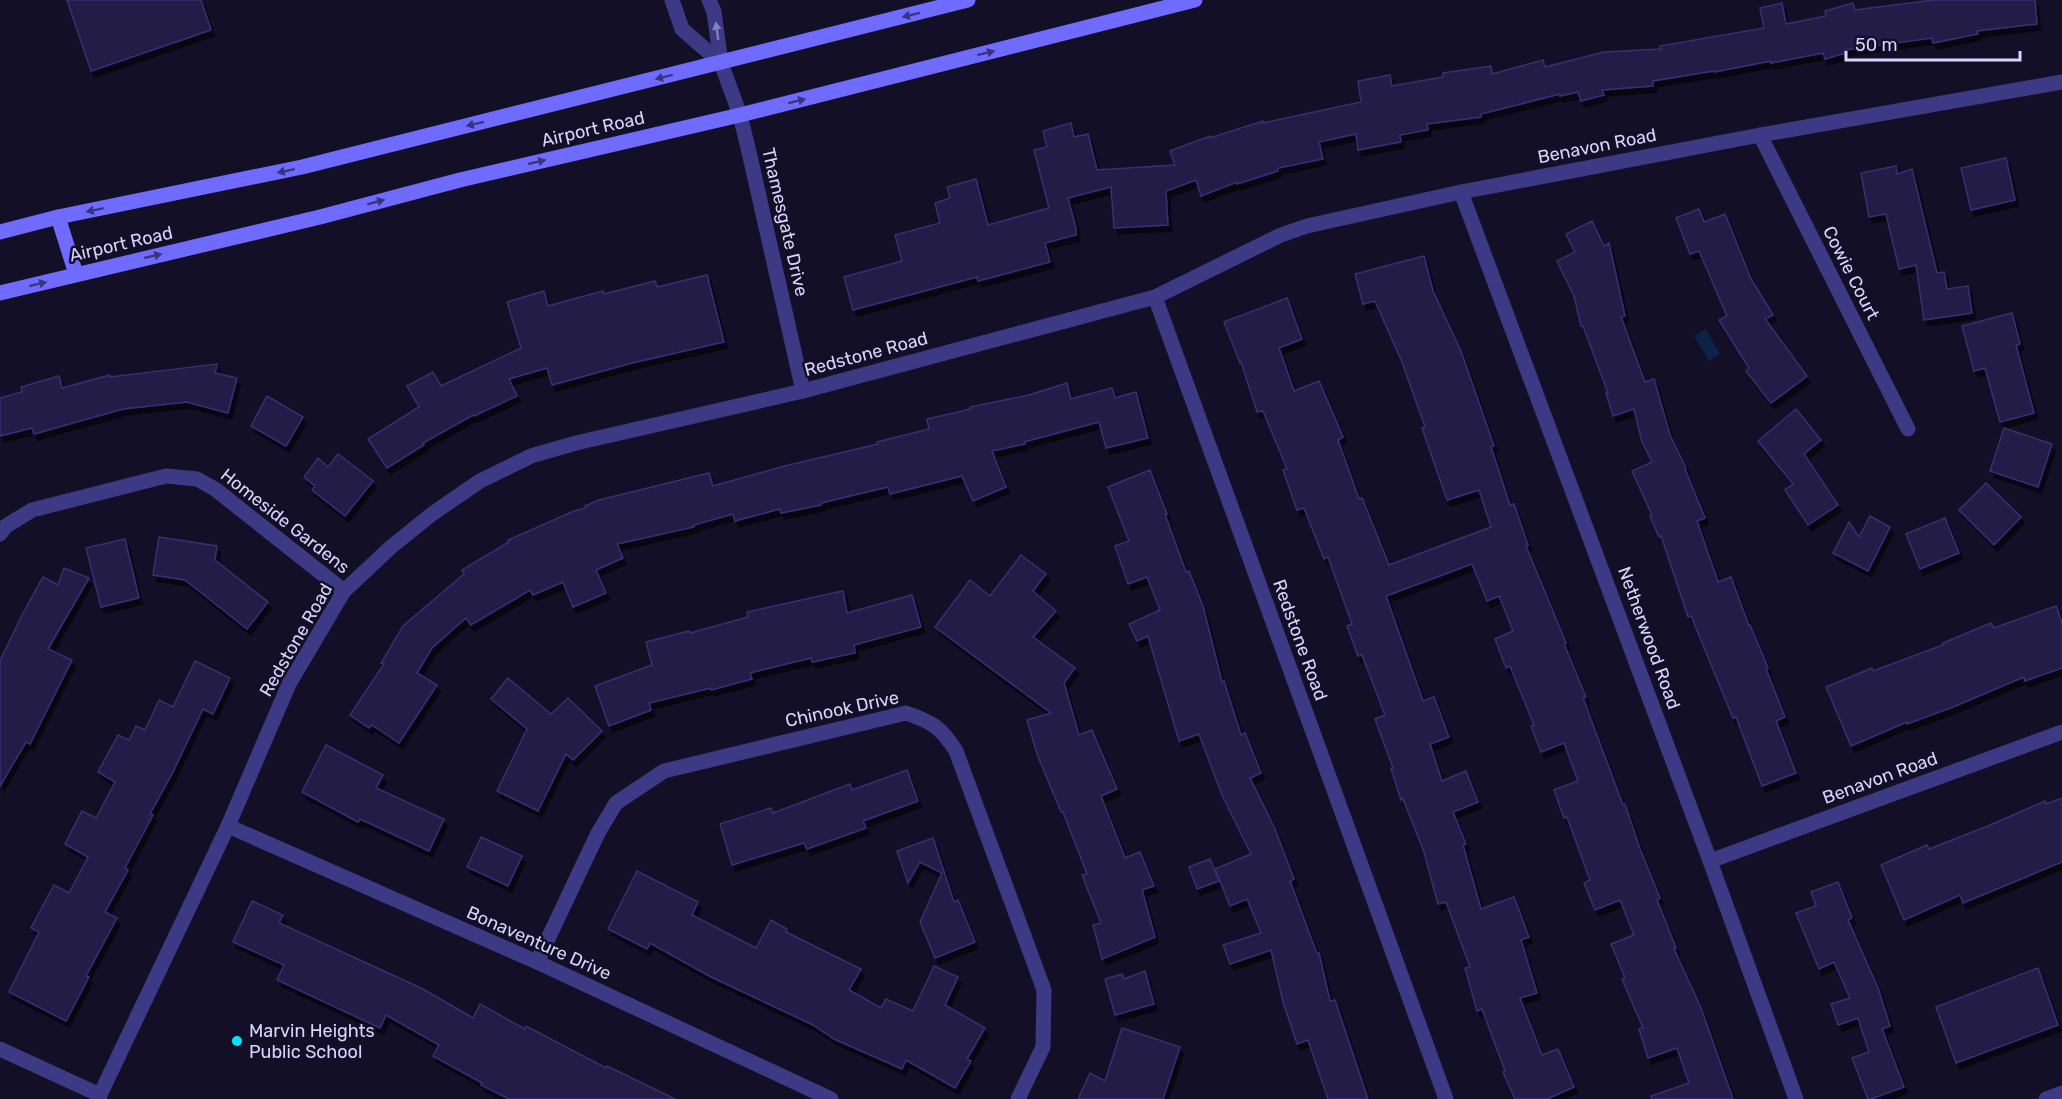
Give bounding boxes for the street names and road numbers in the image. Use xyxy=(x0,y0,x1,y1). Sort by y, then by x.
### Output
street label: Airport Road xyxy=(539,106,647,152)
street label: Benavon Road xyxy=(1536,124,1658,168)
street label: Thamesgate Drive xyxy=(757,146,813,298)
street label: Airport Road xyxy=(67,221,175,267)
street label: Cowie Court xyxy=(1818,222,1884,324)
street label: Redstone Road xyxy=(802,327,930,381)
street label: Homeside Gardens xyxy=(216,464,354,578)
street label: Netherwood Road xyxy=(1613,564,1685,712)
street label: Redstone Road xyxy=(1268,577,1332,703)
street label: Redstone Road xyxy=(255,579,337,701)
street label: Chinook Drive xyxy=(783,686,901,732)
street label: Benavon Road xyxy=(1820,747,1940,809)
street label: Bonaventure Drive xyxy=(463,901,615,985)

